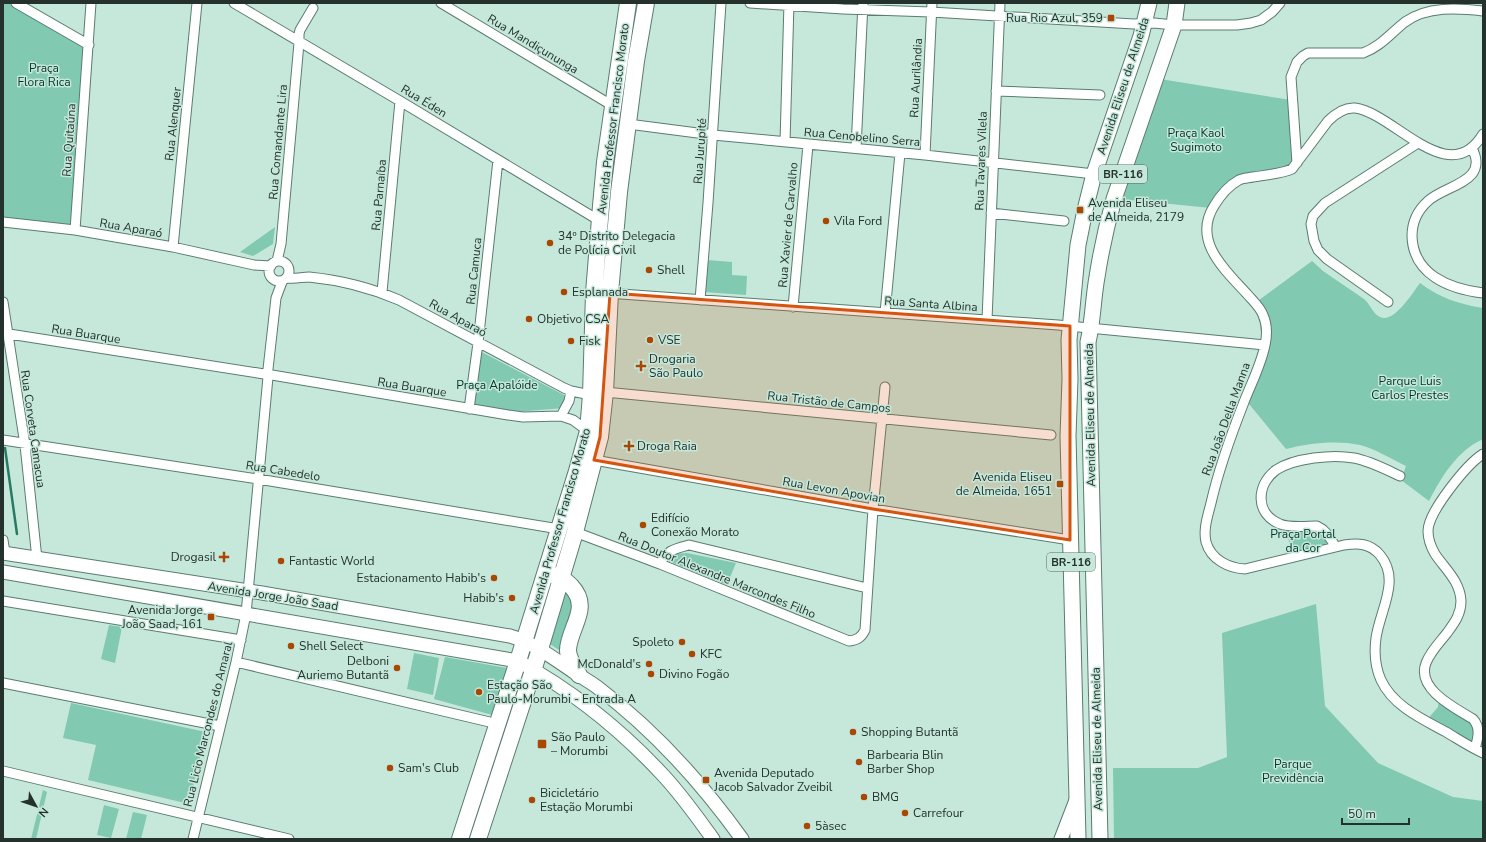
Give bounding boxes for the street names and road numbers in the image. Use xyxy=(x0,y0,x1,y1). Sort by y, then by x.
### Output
street label: Rua Mandiçununga xyxy=(485,10,581,78)
street label: Avenida Eliseu de Almeida xyxy=(1093,15,1153,157)
street label: Avenida Professor Francisco Morato xyxy=(593,22,633,216)
street label: Rua Aurilândia xyxy=(906,38,926,118)
street label: Rua Éden xyxy=(398,81,450,121)
street label: Rua Comandante Lira xyxy=(265,84,291,200)
street label: Rua Alenquer xyxy=(161,86,185,162)
street label: Rua Quitaúna xyxy=(58,103,80,177)
street label: Rua Tavares Vilela xyxy=(971,111,991,211)
street label: Rua Jurupité xyxy=(690,117,710,185)
street label: Rua Cenobelino Serra xyxy=(803,124,921,150)
street label: Rua Parnaíba xyxy=(368,159,390,231)
street label: Rua Xavier de Carvalho xyxy=(775,161,801,288)
road number: BR-116 xyxy=(1099,165,1147,183)
street label: Rua Aparaó xyxy=(98,215,164,241)
street label: Rua Camuca xyxy=(463,237,485,305)
street label: Rua Santa Albina xyxy=(884,293,978,315)
street label: Rua Aparaó xyxy=(426,296,490,341)
street label: Rua Buarque xyxy=(50,321,122,347)
street label: Avenida Eliseu de Almeida xyxy=(1081,343,1099,487)
street label: Rua João Della Manna xyxy=(1198,360,1254,478)
street label: Rua Corveta Camacua xyxy=(17,369,49,489)
street label: Rua Buarque xyxy=(376,374,448,400)
street label: Rua Tristão de Campos xyxy=(766,388,892,416)
street label: Avenida Professor Francisco Morato xyxy=(526,426,594,616)
street label: Rua Cabedelo xyxy=(245,457,322,485)
street label: Rua Levon Apovian xyxy=(781,473,887,507)
street label: Rua Doutor Alexandre Marcondes Filho xyxy=(616,528,818,622)
road number: BR-116 xyxy=(1047,553,1095,571)
street label: Avenida Jorge João Saad xyxy=(207,578,339,614)
street label: Rua Licio Marcondes do Amaral xyxy=(180,639,236,808)
street label: Avenida Eliseu de Almeida xyxy=(1088,667,1106,811)

